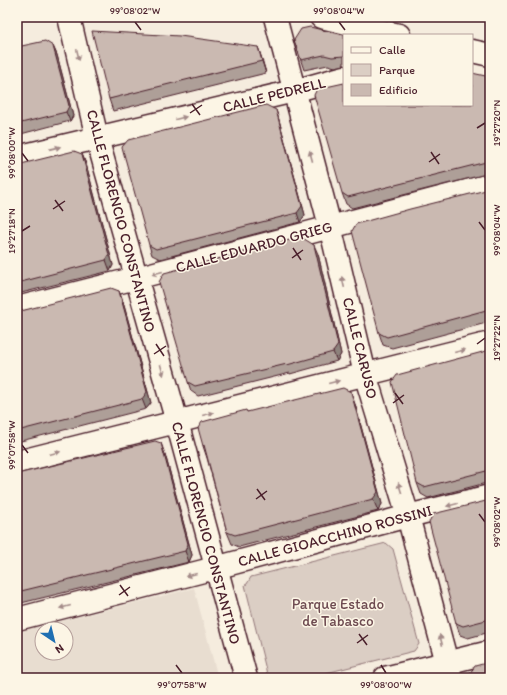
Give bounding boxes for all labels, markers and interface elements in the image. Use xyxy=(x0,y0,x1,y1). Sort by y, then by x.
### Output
text: 99°08'02"W xyxy=(110,4,161,17)
text: 99°08'04"W xyxy=(313,4,365,17)
legend xyxy=(343,34,473,106)
text: Calle xyxy=(379,43,406,57)
one-way arrow xyxy=(76,49,82,61)
text: Parque xyxy=(379,63,415,77)
street label: CALLE PEDRELL xyxy=(221,73,328,116)
text: Edificio xyxy=(379,83,418,97)
text: 19°27'20"N xyxy=(490,99,503,146)
street label: CALLE FLORENCIO CONSTANTINO xyxy=(83,108,159,334)
one-way arrow xyxy=(175,114,188,120)
text: 99°08'00"W xyxy=(5,127,18,179)
one-way arrow xyxy=(49,145,61,151)
one-way arrow xyxy=(308,149,314,161)
text: 99°08'04"W xyxy=(490,204,503,256)
text: 19°27'18"N xyxy=(5,208,18,254)
street label: CALLE EDUARDO GRIEG xyxy=(174,217,334,277)
one-way arrow xyxy=(151,270,163,276)
one-way arrow xyxy=(340,275,346,287)
street label: CALLE CARUSO xyxy=(339,295,381,401)
text: 19°27'22"N xyxy=(490,315,503,361)
one-way arrow xyxy=(454,347,466,353)
one-way arrow xyxy=(159,364,165,376)
one-way arrow xyxy=(328,379,340,385)
one-way arrow xyxy=(202,411,214,417)
text: 99°07'58"W xyxy=(5,420,18,470)
street label: CALLE FLORENCIO CONSTANTINO xyxy=(168,420,244,646)
one-way arrow xyxy=(49,450,61,456)
one-way arrow xyxy=(397,482,403,494)
text: 99°08'02"W xyxy=(490,496,503,547)
street label: CALLE GIOACCHINO ROSSINI xyxy=(236,501,434,571)
one-way arrow xyxy=(446,503,458,509)
one-way arrow xyxy=(185,572,197,578)
park label: Parque Estado de Tabasco xyxy=(292,595,384,630)
one-way arrow xyxy=(59,604,71,610)
north arrow xyxy=(34,621,74,661)
one-way arrow xyxy=(437,634,443,647)
text: N xyxy=(53,641,66,656)
text: 99°07'58"W xyxy=(157,678,207,691)
text: 99°08'00"W xyxy=(360,678,412,691)

